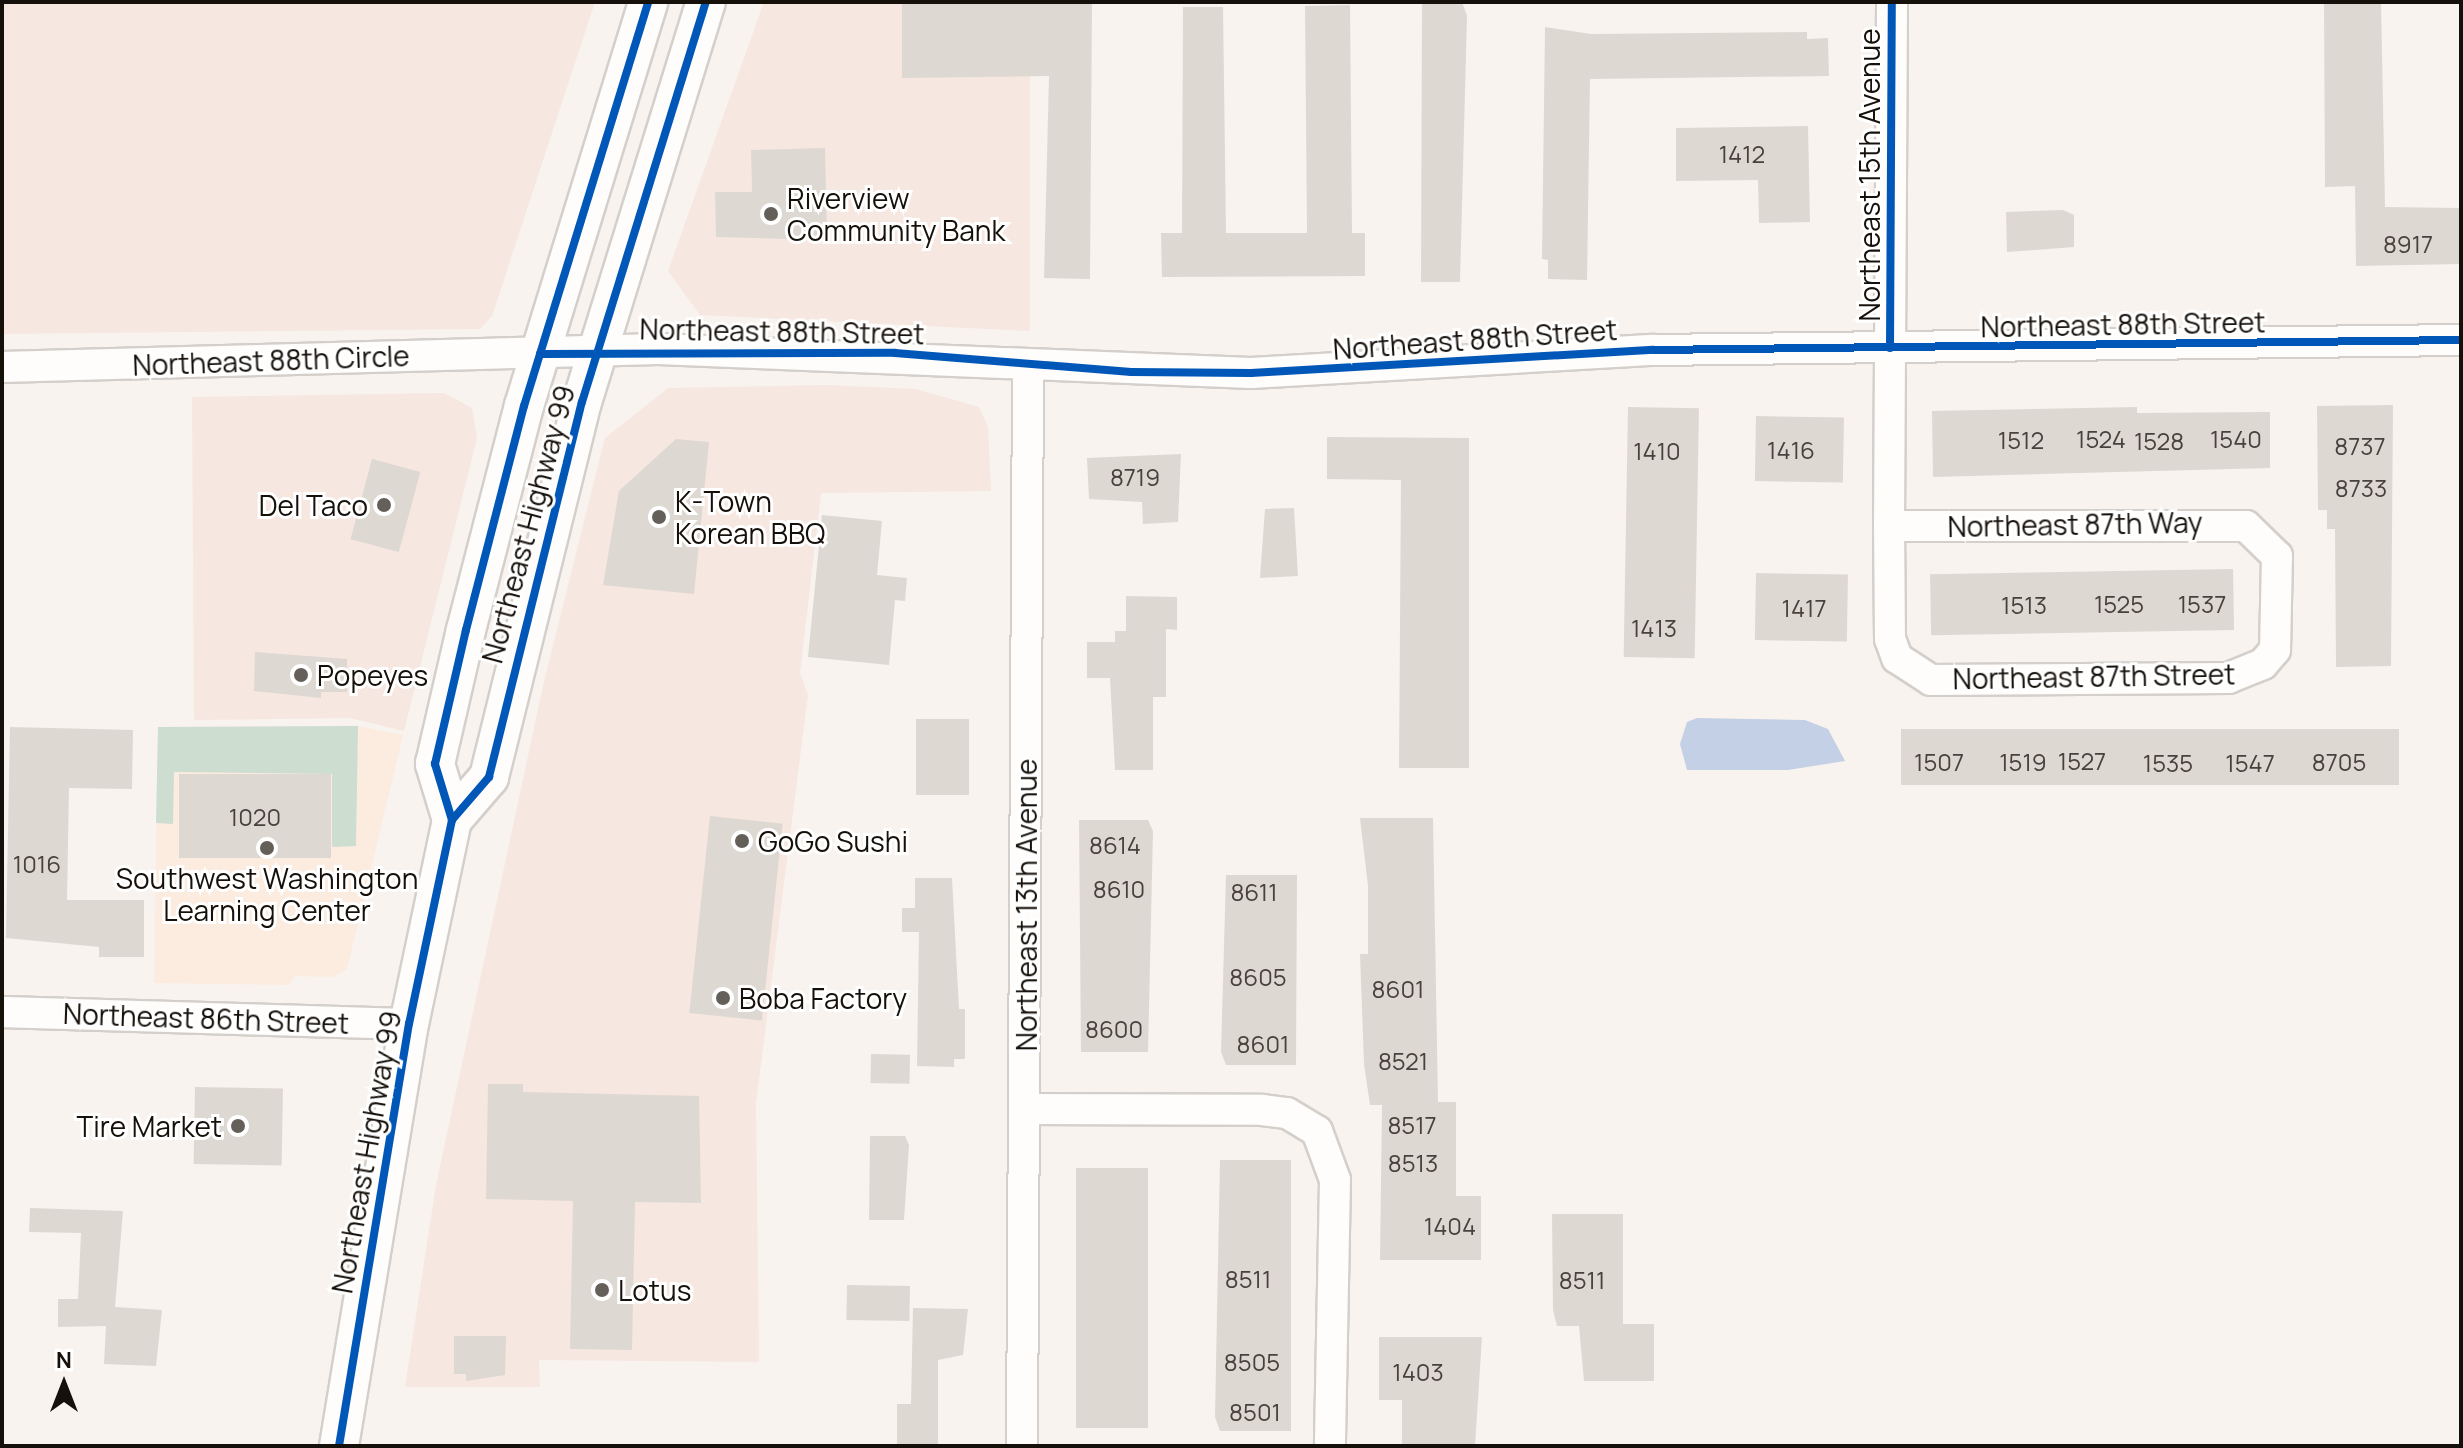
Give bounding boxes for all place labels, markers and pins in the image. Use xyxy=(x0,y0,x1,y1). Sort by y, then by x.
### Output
place label: Riverview Community Bank xyxy=(787,181,1005,247)
marker: Riverview Community Bank xyxy=(762,205,780,223)
place label: K-Town Korean BBQ xyxy=(675,484,825,550)
place label: Del Taco xyxy=(259,488,368,522)
marker: Del Taco xyxy=(375,496,393,514)
marker: K-Town Korean BBQ xyxy=(650,508,668,526)
place label: Popeyes xyxy=(317,658,428,692)
marker: Popeyes xyxy=(292,666,310,684)
place label: GoGo Sushi xyxy=(758,824,908,858)
marker: GoGo Sushi xyxy=(733,832,751,850)
marker: Southwest Washington Learning Center xyxy=(258,839,276,857)
place label: Southwest Washington Learning Center xyxy=(116,861,418,927)
place label: Boba Factory xyxy=(739,981,907,1015)
marker: Boba Factory xyxy=(714,989,732,1007)
place label: Tire Market xyxy=(77,1109,222,1143)
marker: Tire Market xyxy=(229,1117,247,1135)
place label: Lotus xyxy=(618,1273,691,1307)
marker: Lotus xyxy=(593,1281,611,1299)

